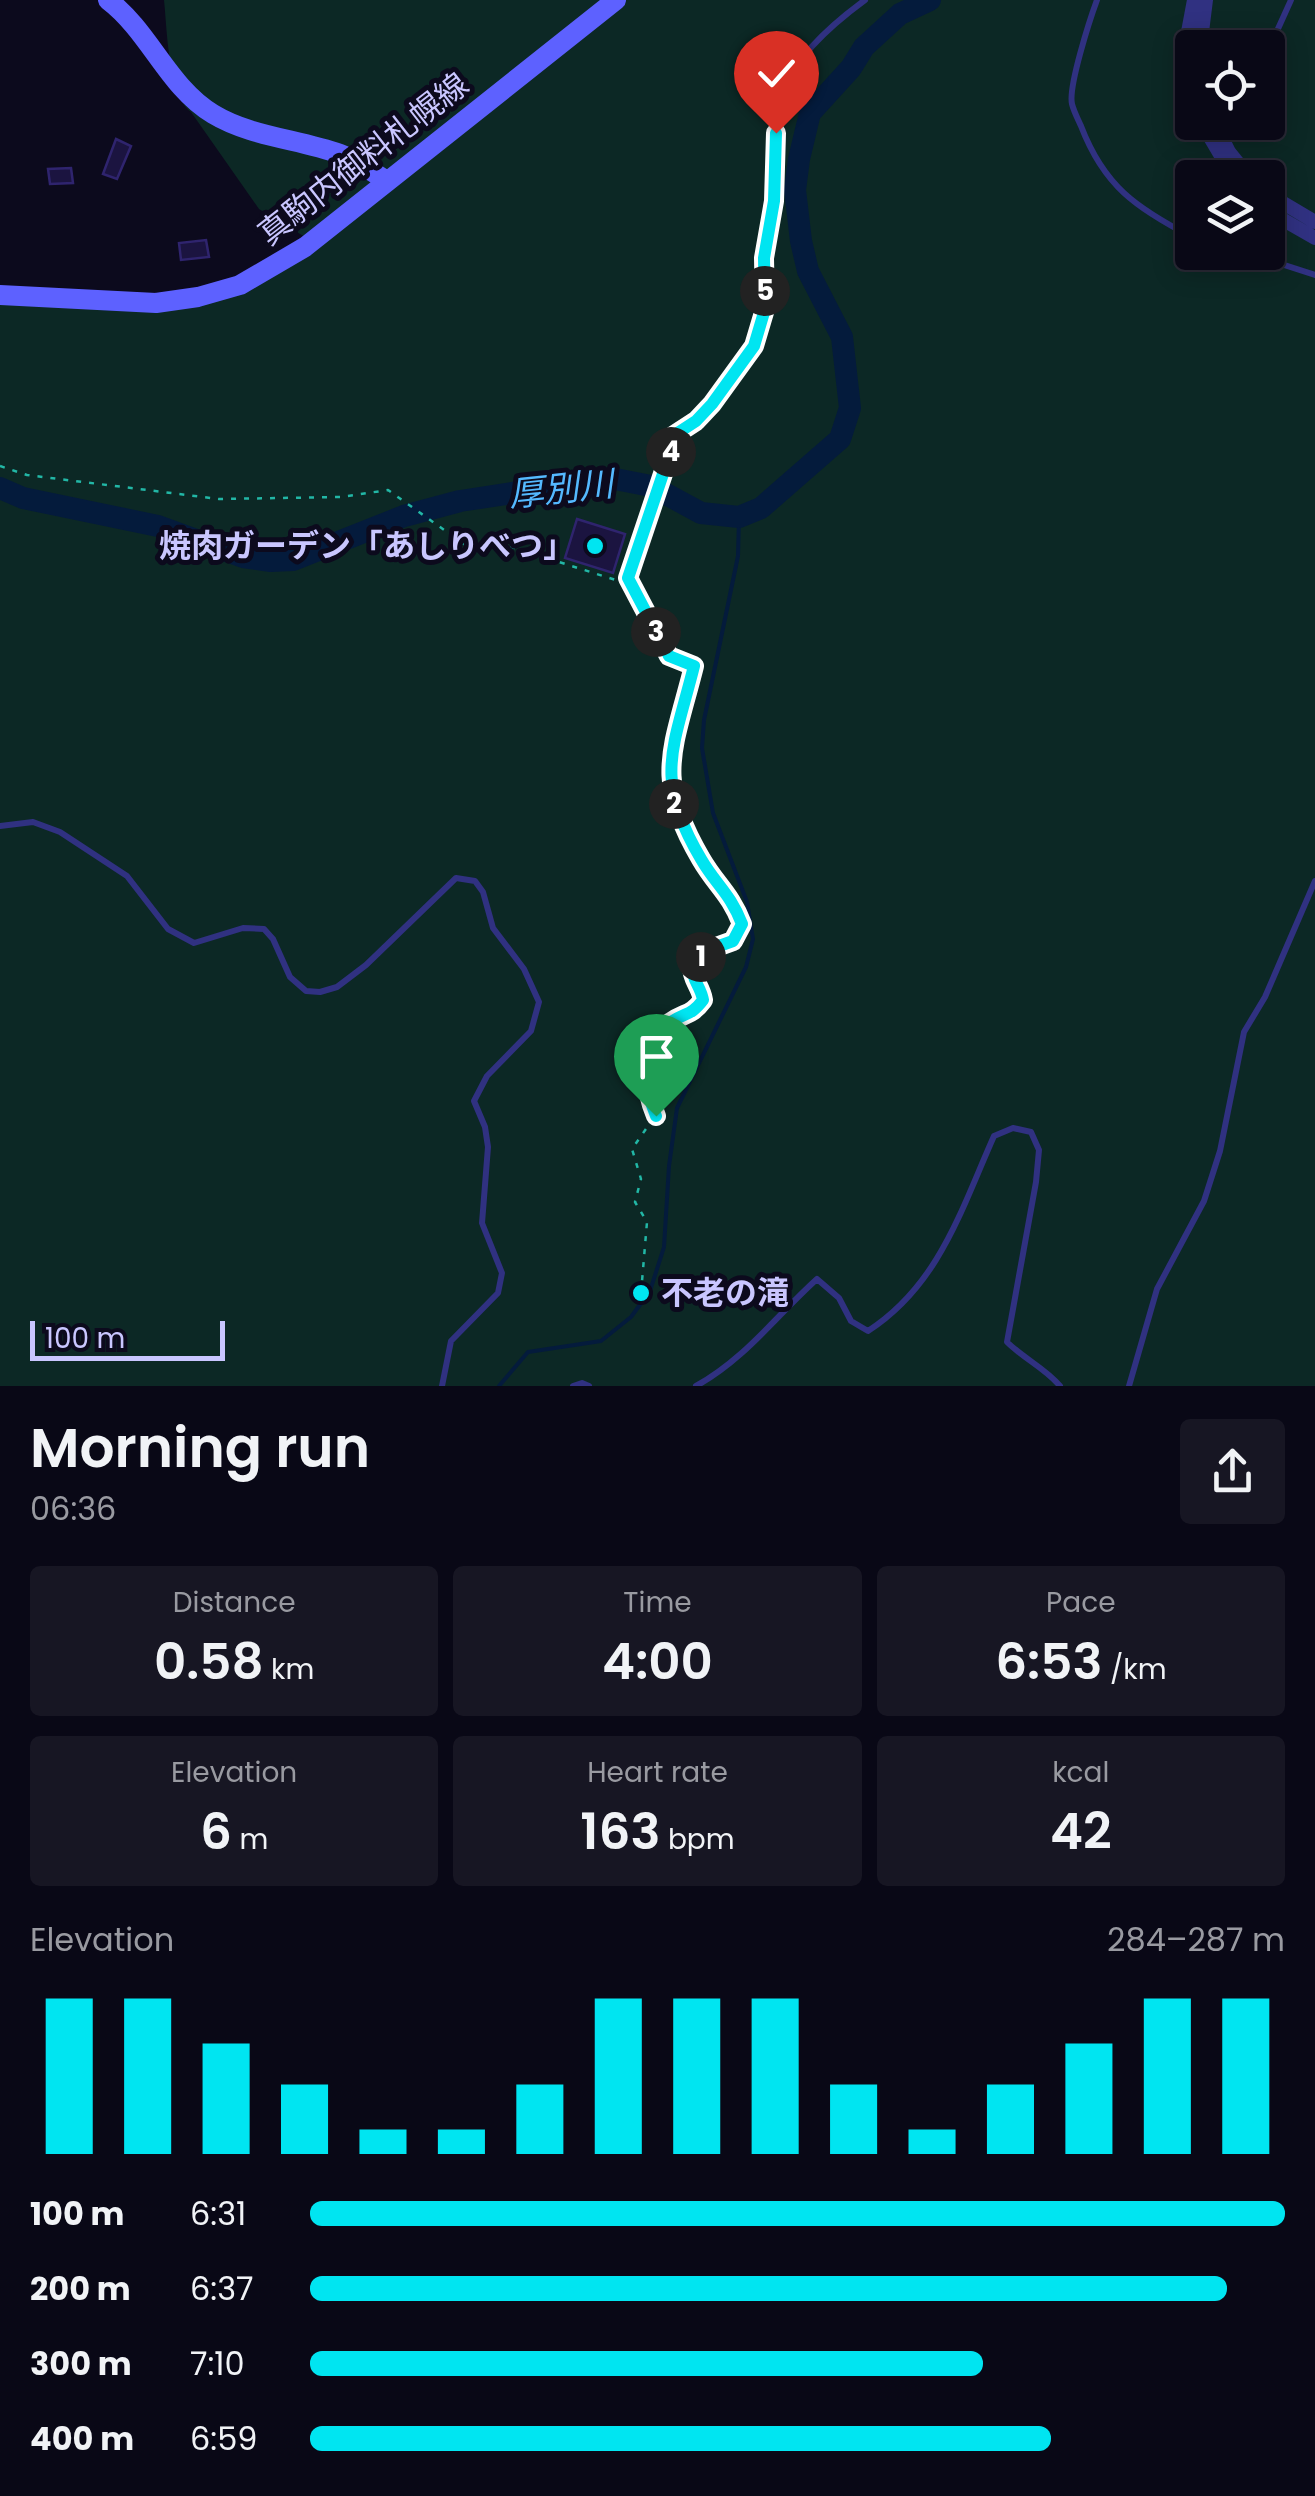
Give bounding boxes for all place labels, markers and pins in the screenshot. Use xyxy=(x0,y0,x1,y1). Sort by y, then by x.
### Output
pin xyxy=(734,31,819,134)
pin: 5 xyxy=(740,266,790,316)
pin: 4 xyxy=(646,427,696,477)
place label: 焼肉ガーデン「あしりべつ」 xyxy=(159,523,575,568)
marker: 焼肉ガーデン「あしりべつ」 xyxy=(584,535,606,557)
pin: 3 xyxy=(631,607,681,657)
pin: 2 xyxy=(649,779,699,829)
pin: 1 xyxy=(676,932,726,982)
pin xyxy=(614,1014,699,1117)
place label: 不老の滝 xyxy=(661,1270,789,1315)
marker: 不老の滝 xyxy=(630,1282,652,1304)

